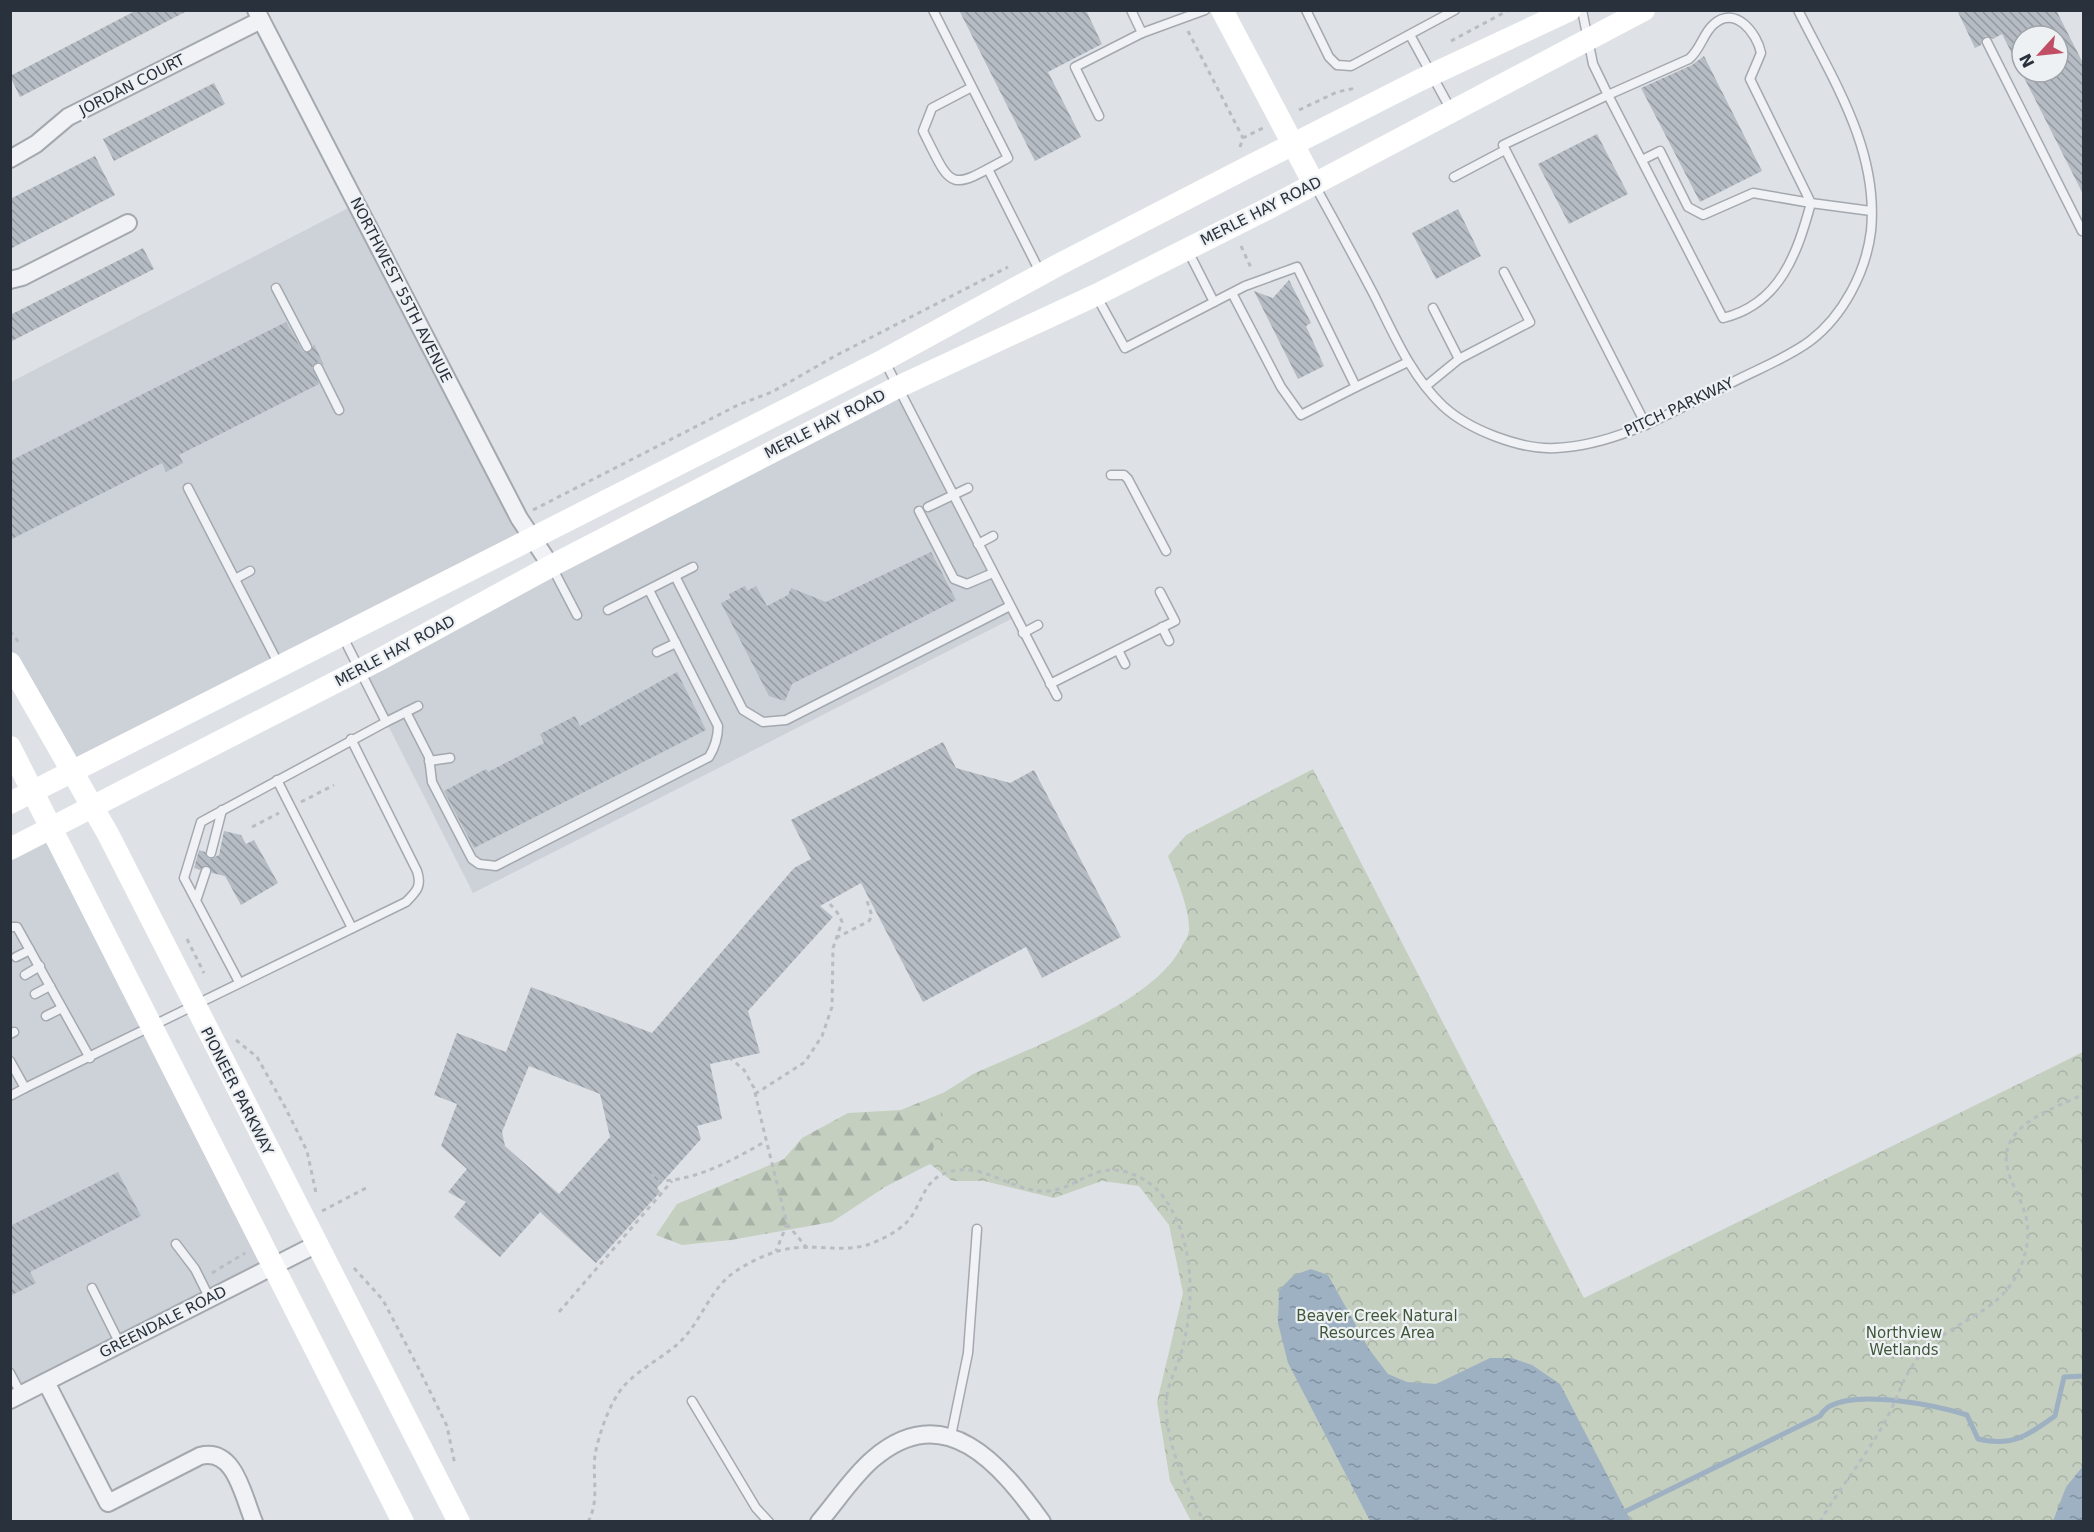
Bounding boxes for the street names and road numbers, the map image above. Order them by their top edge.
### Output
street label: JORDAN COURT [75,50,188,120]
street label: MERLE HAY ROAD [1197,173,1325,249]
street label: NORTHWEST 55TH AVENUE [346,194,456,386]
street label: PITCH PARKWAY [1621,373,1737,440]
street label: MERLE HAY ROAD [761,386,889,462]
street label: MERLE HAY ROAD [332,612,458,690]
street label: PIONEER PARKWAY [197,1024,277,1159]
street label: GREENDALE ROAD [96,1282,230,1362]

